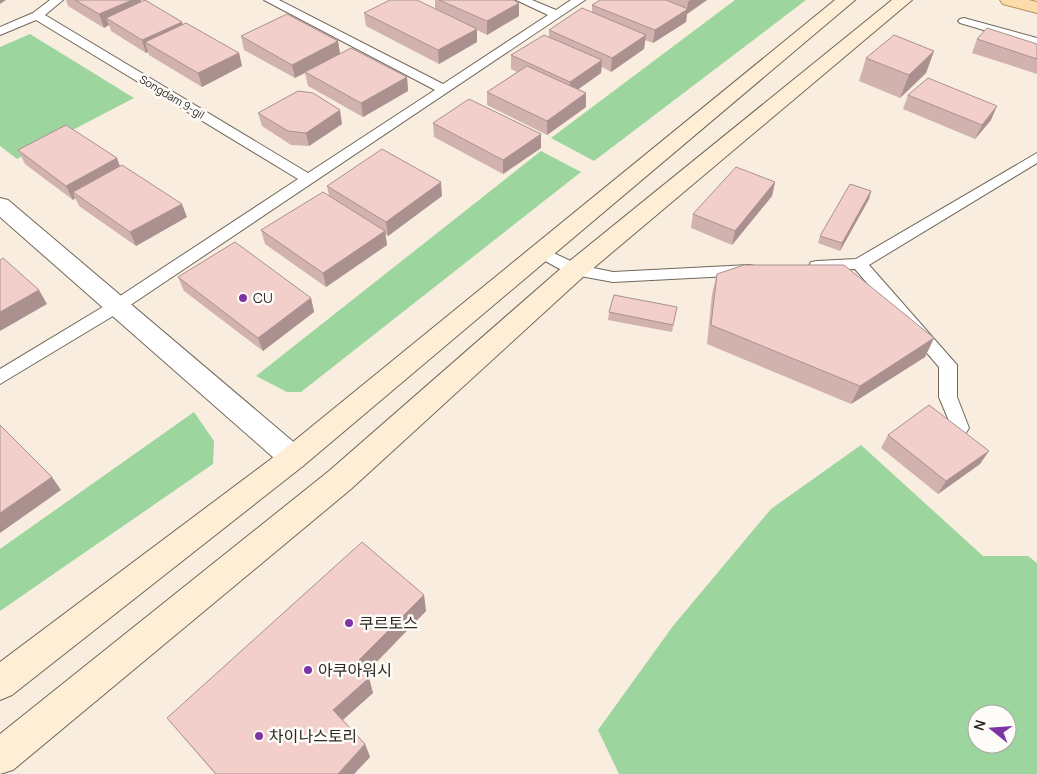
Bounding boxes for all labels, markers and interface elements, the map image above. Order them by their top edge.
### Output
street label: Songdam 9-gil [137,71,208,122]
place label: CU [253,288,273,307]
marker: CU [237,292,249,304]
place label: 쿠르토스 [359,612,418,634]
marker: 쿠르토스 [343,617,355,629]
place label: 아쿠아워시 [318,659,392,681]
marker: 아쿠아워시 [302,664,314,676]
north arrow [967,704,1017,754]
text: N [969,717,990,733]
place label: 차이나스토리 [269,725,357,747]
marker: 차이나스토리 [253,730,265,742]

